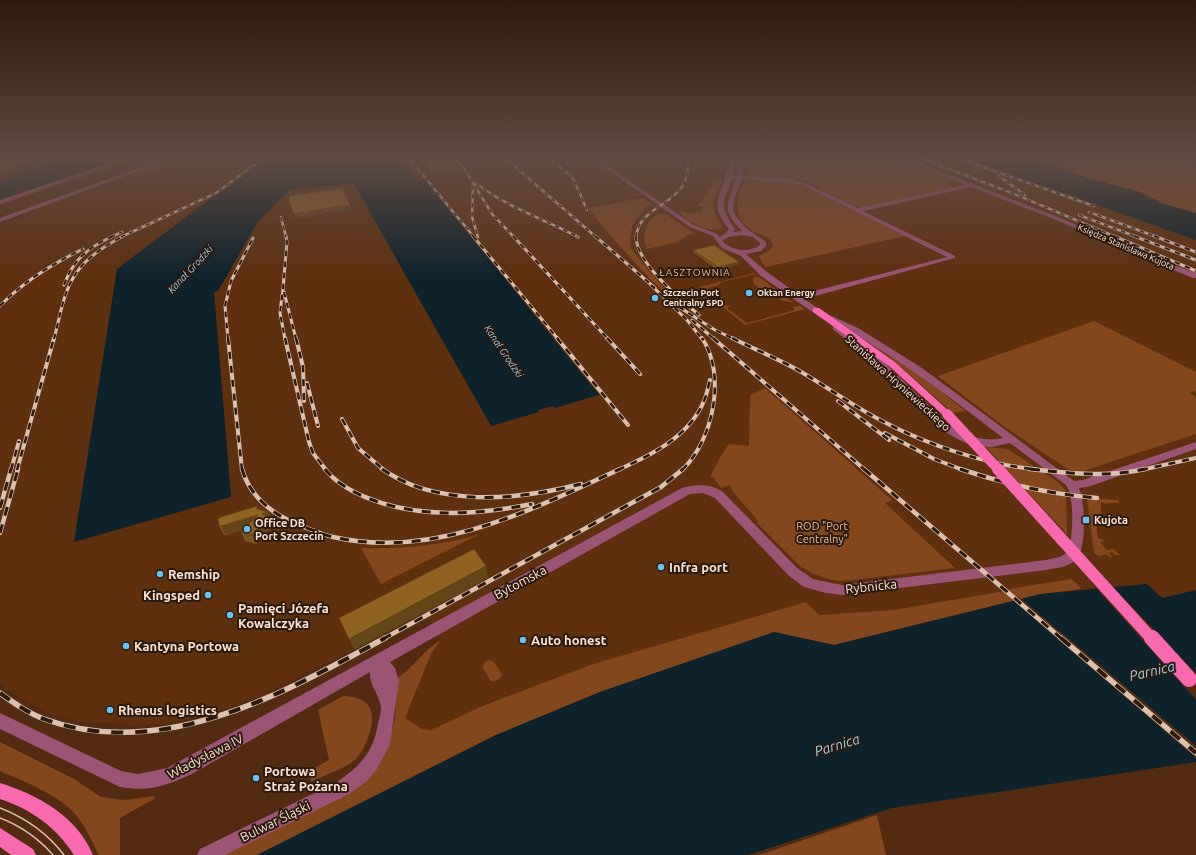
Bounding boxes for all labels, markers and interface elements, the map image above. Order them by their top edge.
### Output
street label: Księdza Stanisława Kujota [1076,222,1176,272]
water label: Kanał Grodzki [166,243,216,295]
district label: ŁASZTOWNIA [659,267,731,278]
place label: Szczecin Port Centralny SPD [663,288,724,308]
marker: Oktan Energy [744,288,754,298]
place label: Oktan Energy [757,288,815,298]
marker: Szczecin Port Centralny SPD [650,293,660,303]
water label: Kanał Grodzki [482,323,525,380]
street label: Stanisława Hryniewieckiego [843,333,953,433]
place label: Kujota [1094,514,1128,526]
marker: Kujota [1081,515,1091,525]
place label: Office DB Port Szczecin [255,517,324,542]
park label: ROD "Port Centralny" [796,520,848,545]
marker: Office DB Port Szczecin [242,524,252,534]
place label: Infra port [669,560,728,574]
street label: Bytomska [491,562,549,602]
marker: Infra port [656,562,666,572]
place label: Remship [168,567,220,581]
marker: Remship [155,569,165,579]
street label: Rybnicka [844,576,898,596]
place label: Kingsped [143,588,200,602]
marker: Kingsped [203,590,213,600]
place label: Pamięci Józefa Kowalczyka [238,601,329,630]
marker: Pamięci Józefa Kowalczyka [225,610,235,620]
place label: Auto honest [531,633,607,647]
marker: Auto honest [518,635,528,645]
place label: Kantyna Portowa [134,639,239,653]
marker: Kantyna Portowa [121,641,131,651]
water label: Parnica [1128,658,1177,684]
place label: Rhenus logistics [118,703,217,717]
marker: Rhenus logistics [105,705,115,715]
water label: Parnica [812,730,862,759]
street label: Władysława IV [165,731,246,781]
place label: Portowa Straż Pożarna [264,764,348,793]
marker: Portowa Straż Pożarna [251,773,261,783]
street label: Bulwar Śląski [238,798,312,844]

